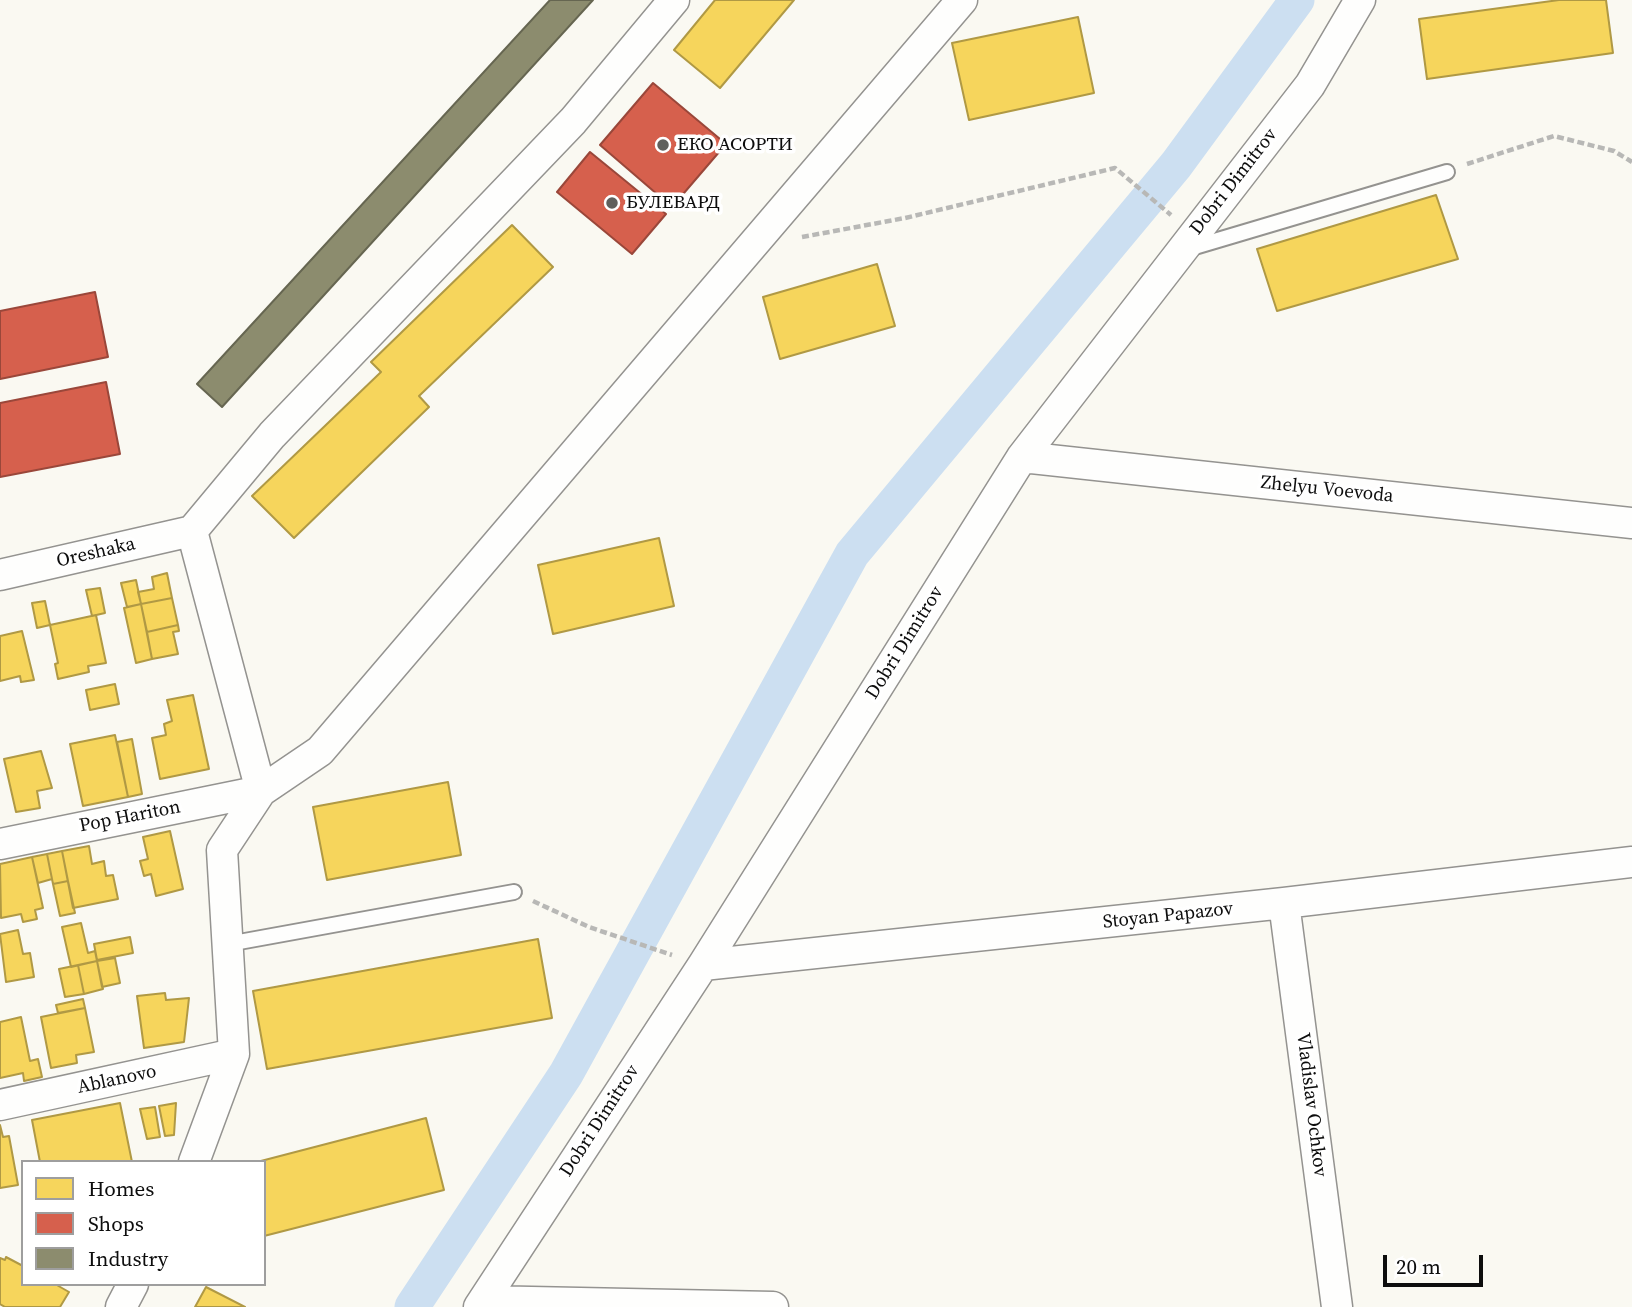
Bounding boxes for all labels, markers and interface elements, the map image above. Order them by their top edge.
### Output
street label: Dobri Dimitrov [1185,124,1283,240]
place label: ЕКО АСОРТИ [677,134,793,156]
marker: ЕКО АСОРТИ [655,137,671,153]
place label: БУЛЕВАРД [626,192,720,214]
marker: БУЛЕВАРД [604,195,620,211]
street label: Zhelyu Voevoda [1259,472,1395,508]
street label: Oreshaka [54,533,138,573]
street label: Dobri Dimitrov [861,582,949,704]
street label: Pop Hariton [77,796,183,838]
street label: Stoyan Papazov [1102,898,1234,934]
street label: Vladislav Ochkov [1291,1032,1331,1178]
street label: Ablanovo [75,1061,159,1099]
street label: Dobri Dimitrov [555,1061,645,1181]
legend [21,1160,266,1286]
text: Homes [88,1174,154,1203]
text: Shops [88,1209,144,1238]
scale bar [1387,1240,1487,1284]
text: Industry [88,1244,168,1273]
text: 20 m [1396,1252,1441,1281]

